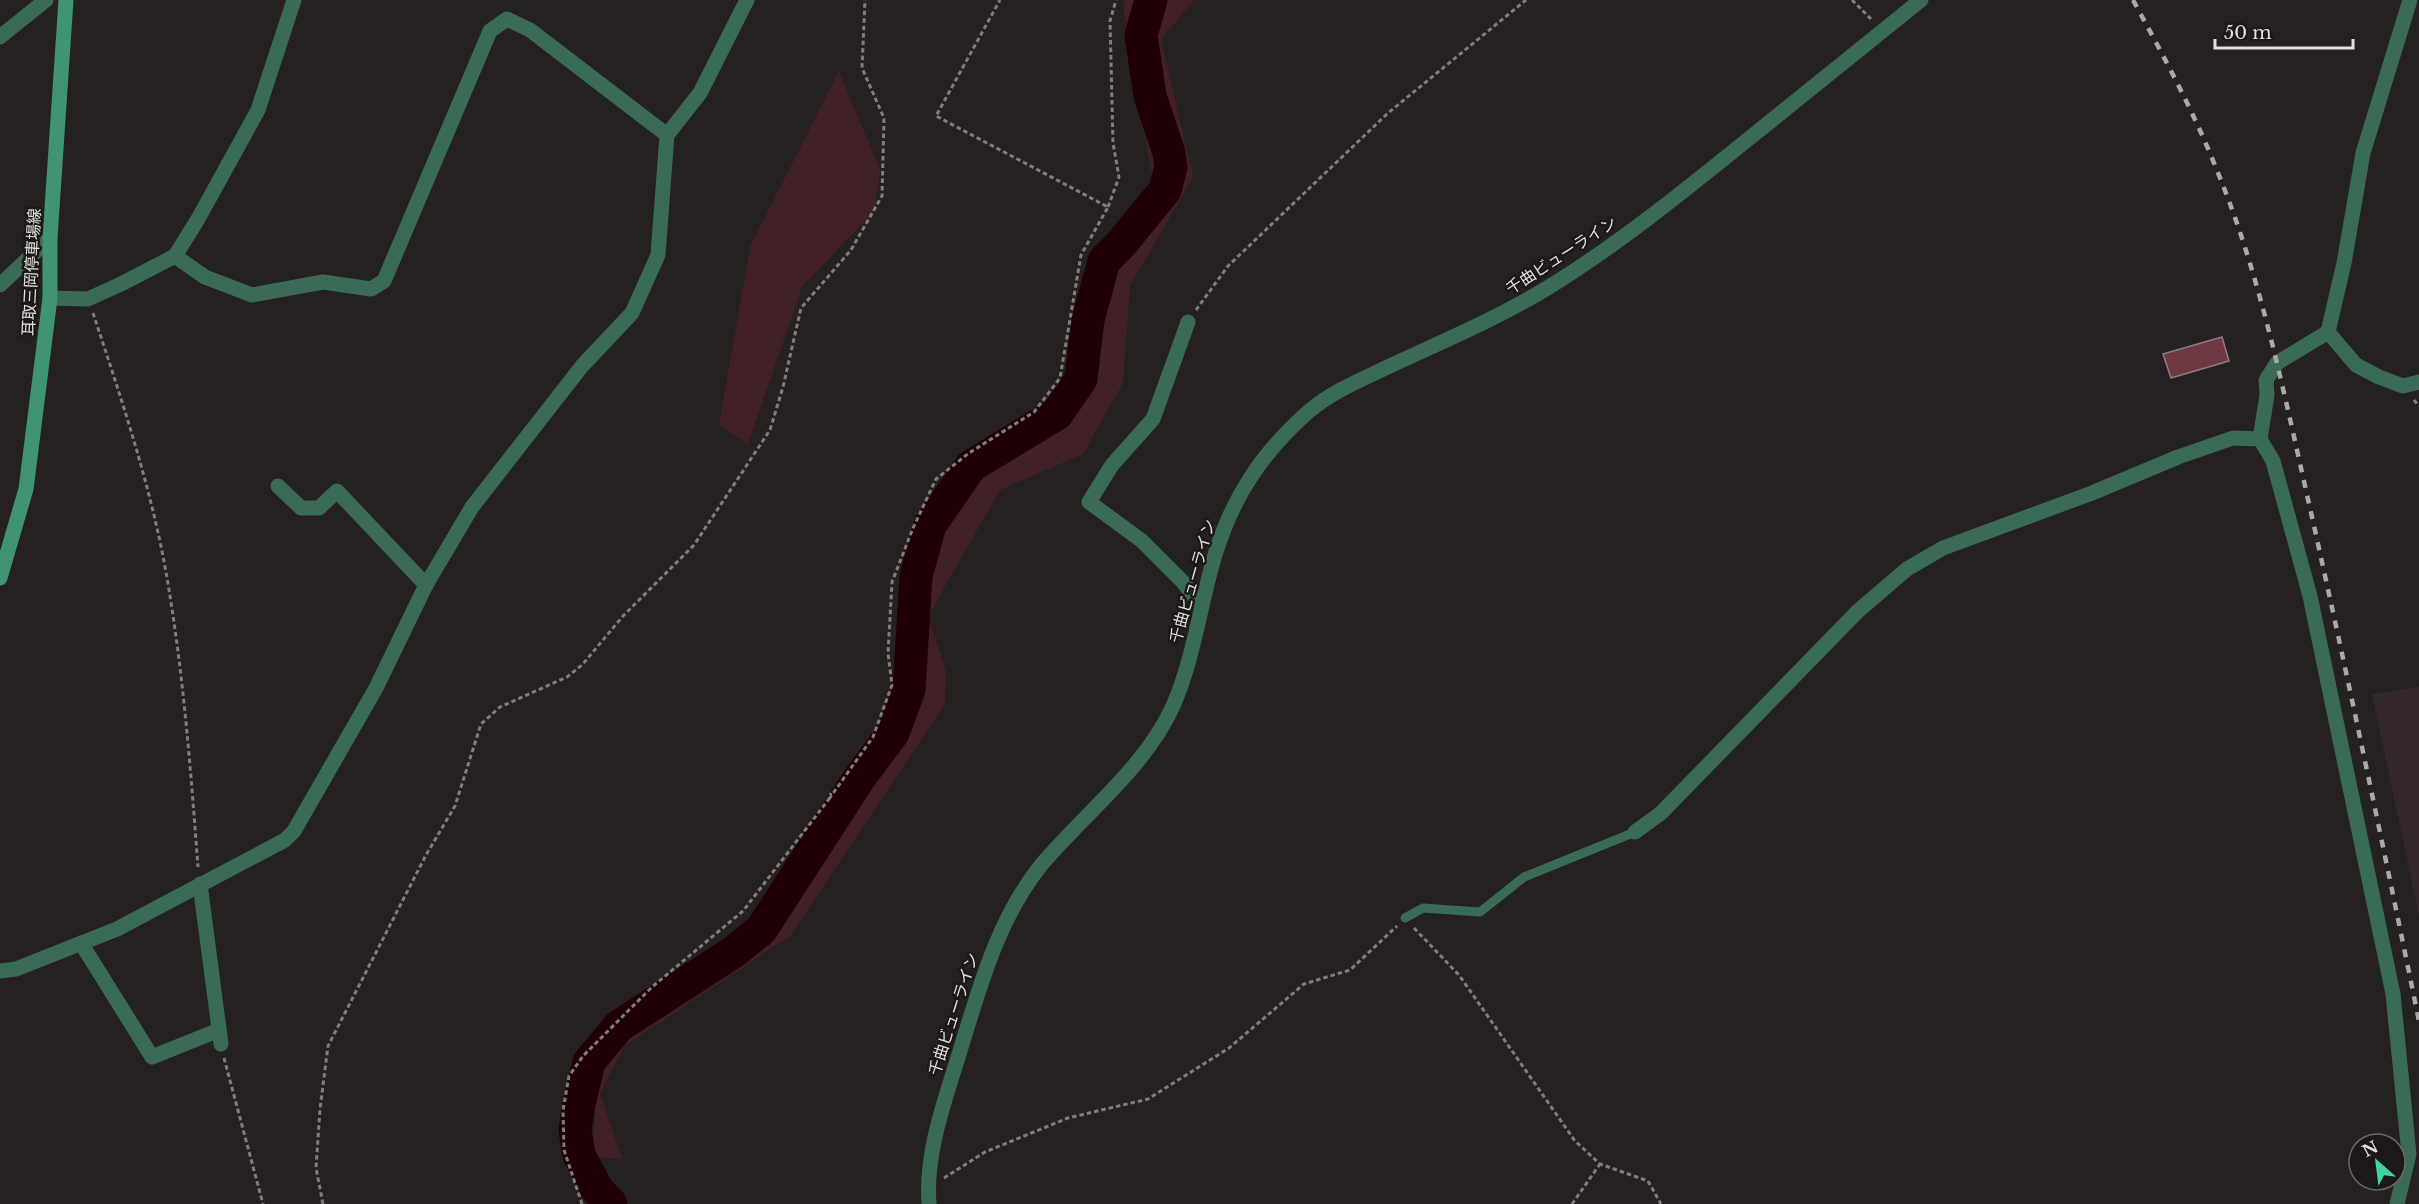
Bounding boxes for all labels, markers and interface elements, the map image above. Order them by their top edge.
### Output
scale bar [2215,12,2353,50]
text: 50 m [2224,22,2272,44]
street label: 耳取三岡停車場線 [18,208,44,336]
street label: 千曲ビューライン [1502,212,1620,298]
street label: 千曲ビューライン [1165,517,1219,645]
street label: 千曲ビューライン [924,950,982,1078]
north arrow [2347,1132,2407,1192]
text: N [2359,1136,2381,1161]

